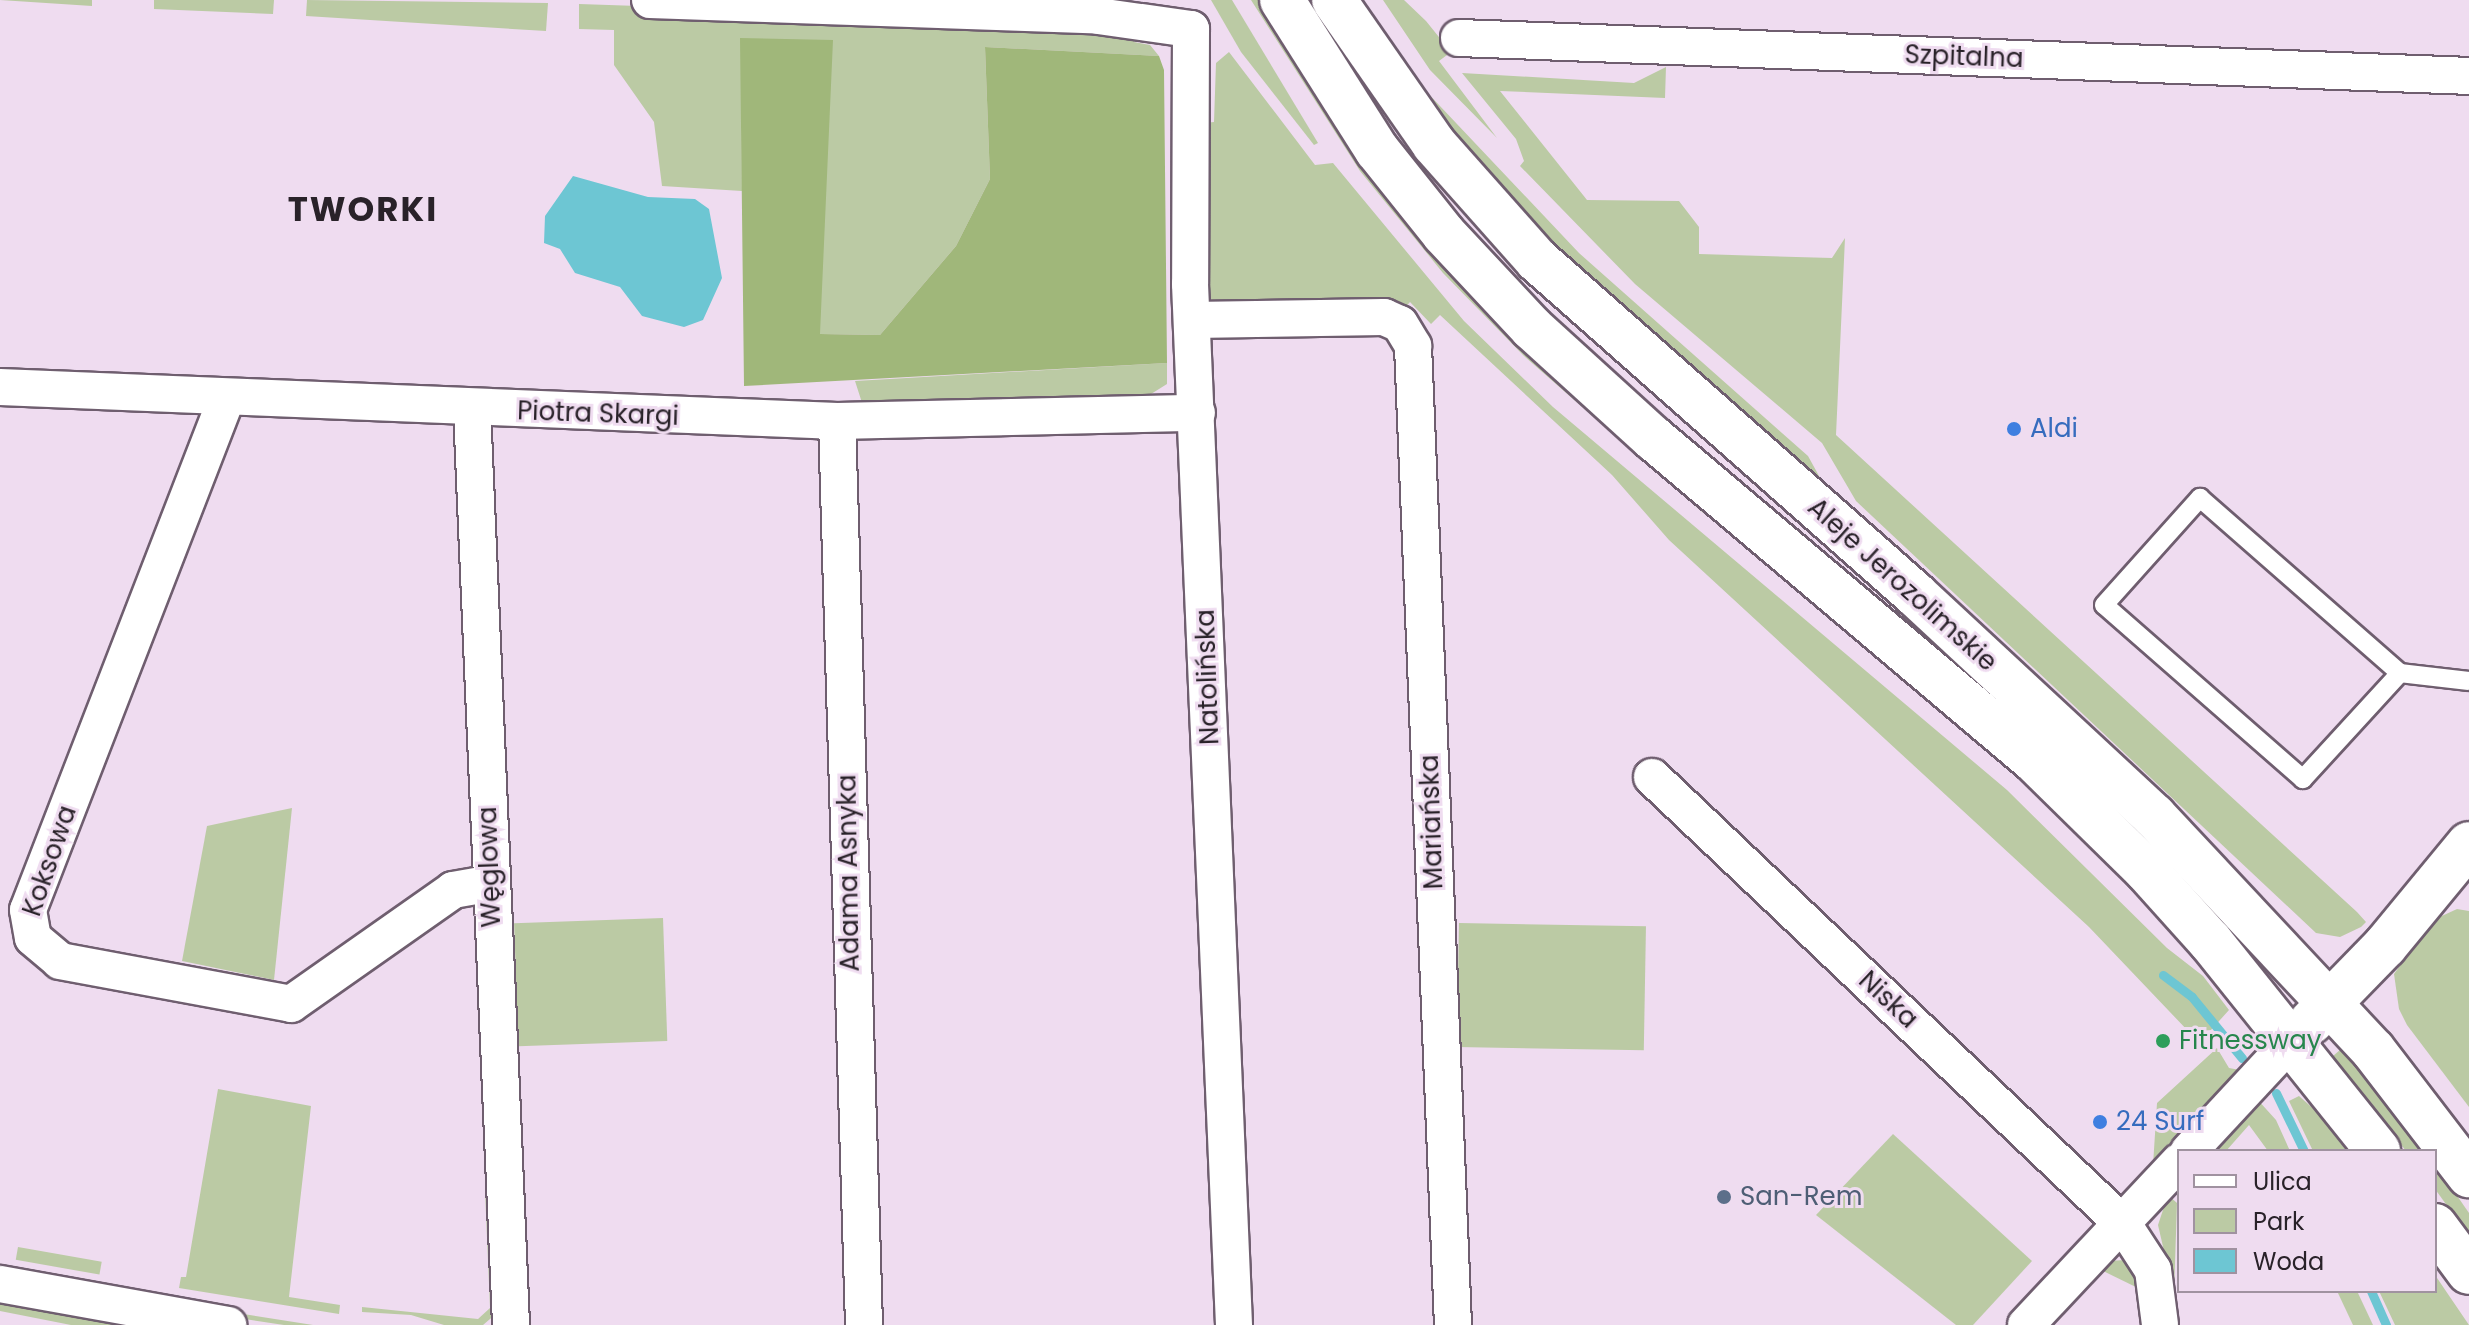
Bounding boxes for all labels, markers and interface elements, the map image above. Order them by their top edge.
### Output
street label: Szpitalna [1904,39,2024,75]
district label: TWORKI [288,190,438,230]
street label: Piotra Skargi [517,396,679,432]
place label: Aldi [2030,413,2078,445]
marker: Aldi [2005,420,2023,438]
street label: Aleje Jerozolimskie [1801,492,2003,678]
street label: Natolińska [1190,609,1226,745]
street label: Mariańska [1414,754,1450,890]
street label: Adama Asnyka [832,774,866,972]
street label: Koksowa [17,802,83,920]
street label: Węglowa [472,806,508,928]
street label: Niska [1852,965,1924,1035]
place label: Fitnessway [2179,1025,2321,1057]
marker: Fitnessway [2154,1032,2172,1050]
place label: 24 Surf [2116,1106,2204,1138]
marker: 24 Surf [2091,1113,2109,1131]
legend [2177,1149,2437,1293]
text: Ulica [2253,1165,2312,1198]
place label: San-Rem [1740,1181,1863,1213]
marker: San-Rem [1715,1188,1733,1206]
text: Park [2253,1205,2304,1238]
text: Woda [2253,1245,2324,1278]

